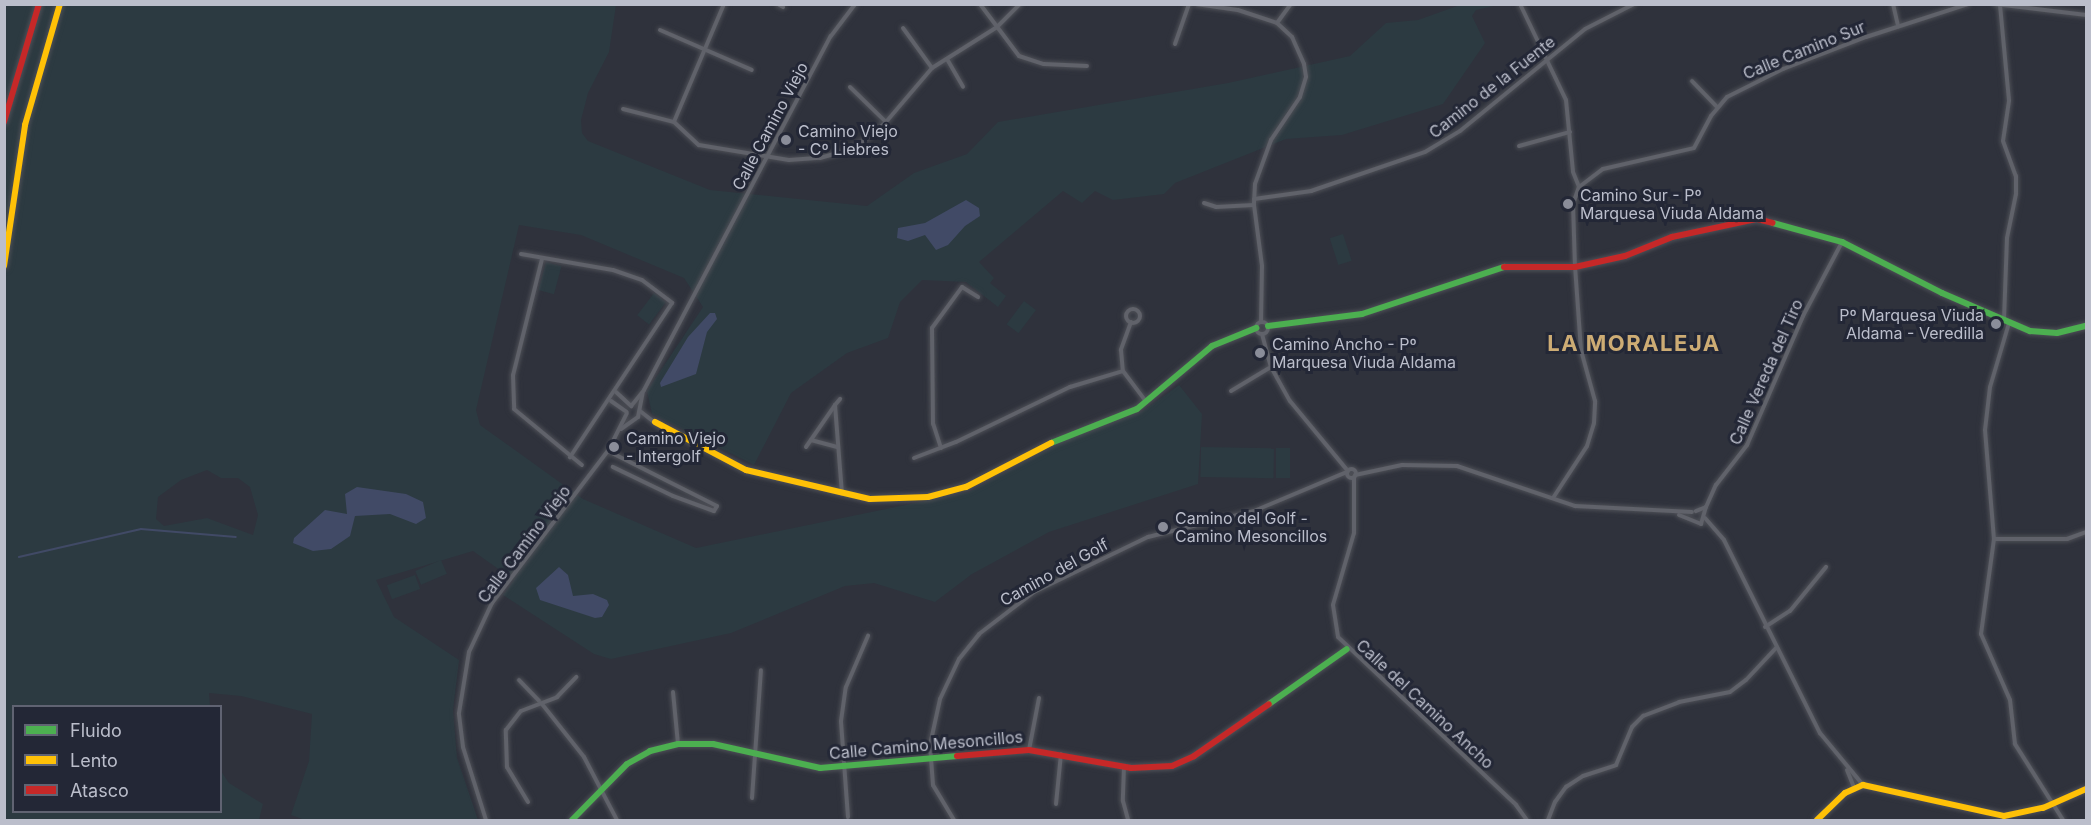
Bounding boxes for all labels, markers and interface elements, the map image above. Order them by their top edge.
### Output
street label: Calle Camino Sur [1740,17,1868,83]
street label: Camino de la Fuente [1425,32,1559,142]
street label: Calle Camino Viejo [728,59,812,193]
place label: Camino Viejo - Cº Liebres [798,121,898,159]
marker: Camino Viejo - Cº Liebres [779,133,793,147]
place label: Camino Sur - Pº Marquesa Viuda Aldama [1580,185,1764,223]
marker: Camino Sur - Pº Marquesa Viuda Aldama [1561,197,1575,211]
street label: Calle Vereda del Tiro [1725,296,1807,448]
place label: Pº Marquesa Viuda Aldama - Veredilla [1839,305,1984,343]
marker: Pº Marquesa Viuda Aldama - Veredilla [1989,317,2003,331]
district label: LA MORALEJA [1547,331,1721,357]
place label: Camino Ancho - Pº Marquesa Viuda Aldama [1272,334,1456,372]
marker: Camino Ancho - Pº Marquesa Viuda Aldama [1253,346,1267,360]
place label: Camino Viejo - Intergolf [626,428,726,466]
marker: Camino Viejo - Intergolf [607,440,621,454]
street label: Calle Camino Viejo [474,481,574,607]
place label: Camino del Golf - Camino Mesoncillos [1175,508,1327,546]
marker: Camino del Golf - Camino Mesoncillos [1156,520,1170,534]
street label: Camino del Golf [996,534,1112,610]
street label: Calle del Camino Ancho [1352,635,1498,773]
legend [12,705,222,813]
text: Fluido [70,720,122,741]
street label: Calle Camino Mesoncillos [828,727,1024,763]
text: Lento [70,750,118,771]
text: Atasco [70,780,129,801]

